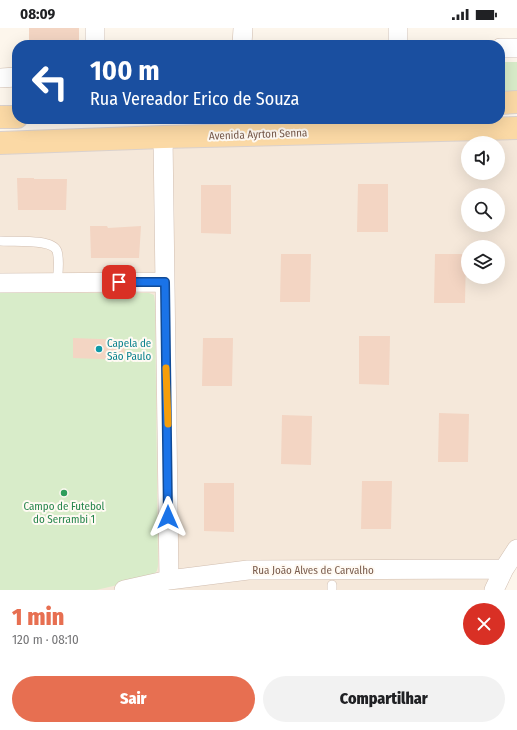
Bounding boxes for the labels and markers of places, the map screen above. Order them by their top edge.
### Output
pin [102,265,136,299]
place label: Capela de São Paulo [107,337,151,363]
marker: Capela de São Paulo [94,344,104,354]
marker: Campo de Futebol do Serrambi 1 [59,488,69,498]
place label: Campo de Futebol do Serrambi 1 [23,500,105,526]

